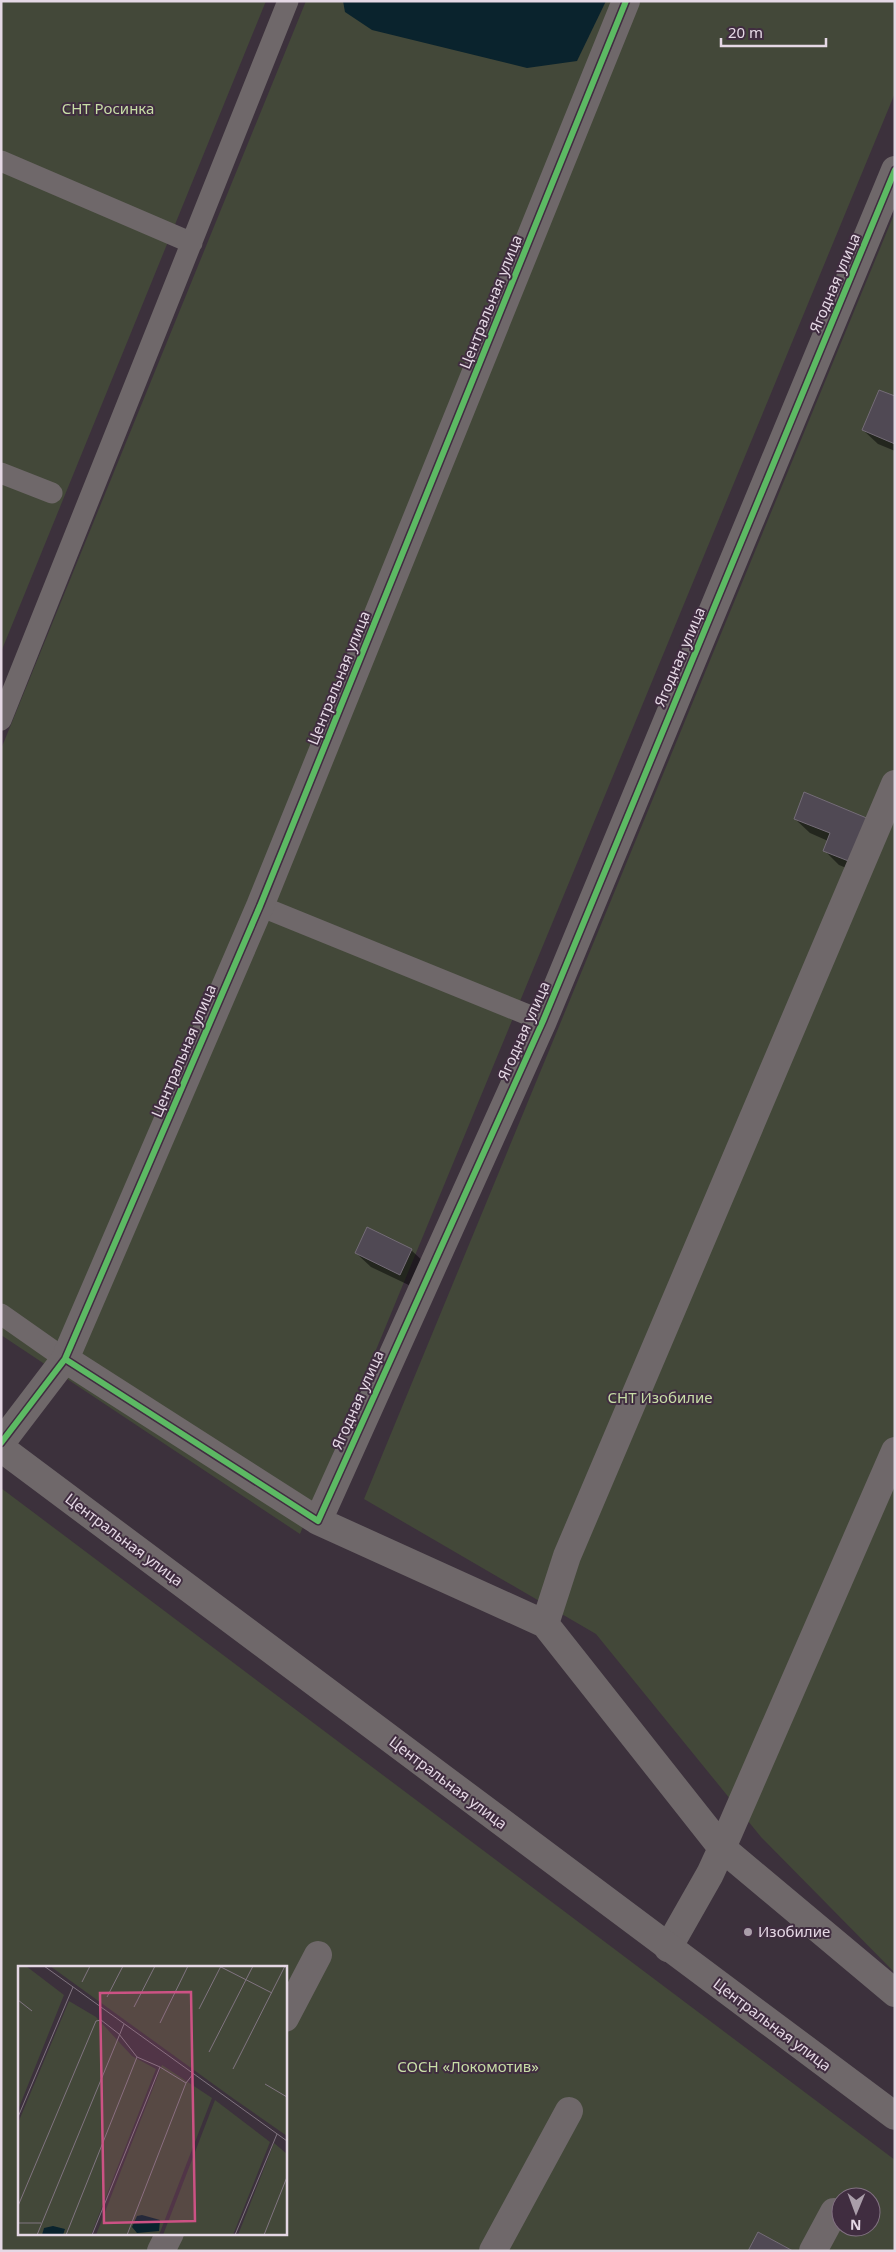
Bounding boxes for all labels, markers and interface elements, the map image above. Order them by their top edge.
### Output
scale bar [721,15,826,47]
text: 20 m [728,22,763,42]
park label: СНТ Росинка [62,98,154,118]
street label: Ягодная улица [804,230,864,336]
street label: Центральная улица [454,232,526,371]
street label: Ягодная улица [649,604,709,710]
street label: Центральная улица [302,608,374,747]
street label: Ягодная улица [492,978,554,1083]
street label: Центральная улица [146,981,220,1120]
street label: Ягодная улица [326,1347,388,1452]
park label: СНТ Изобилие [607,1387,713,1407]
street label: Центральная улица [62,1488,188,1590]
street label: Центральная улица [386,1731,512,1833]
place label: Изобилие [758,1921,830,1941]
marker: Изобилие [742,1926,754,1938]
inset map [18,1966,286,2234]
street label: Центральная улица [710,1973,836,2075]
park label: СОСН «Локомотив» [397,2056,539,2076]
north arrow [831,2187,881,2237]
text: N [850,2216,862,2235]

